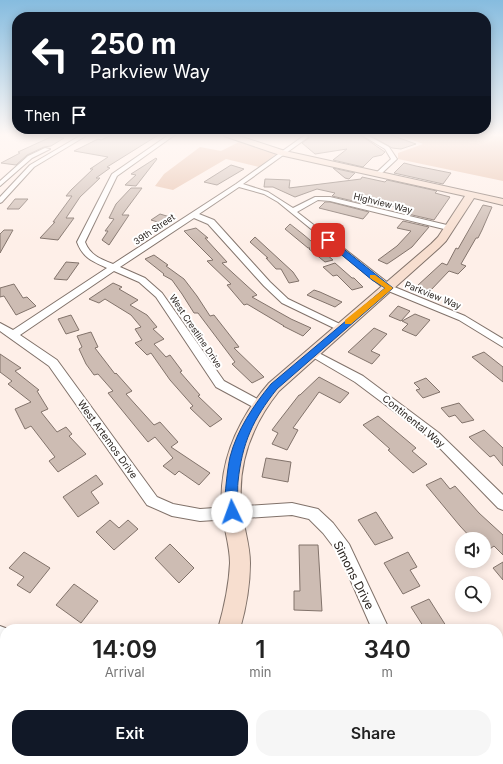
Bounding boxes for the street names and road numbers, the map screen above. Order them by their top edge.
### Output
street label: Highview Way [352,190,414,216]
street label: 39th Street [131,211,177,247]
street label: Parkview Way [403,279,463,311]
street label: West Crestline Drive [167,292,225,370]
street label: Continental Way [380,392,448,450]
street label: West Artemos Drive [76,397,141,481]
street label: Simons Drive [330,538,378,612]

